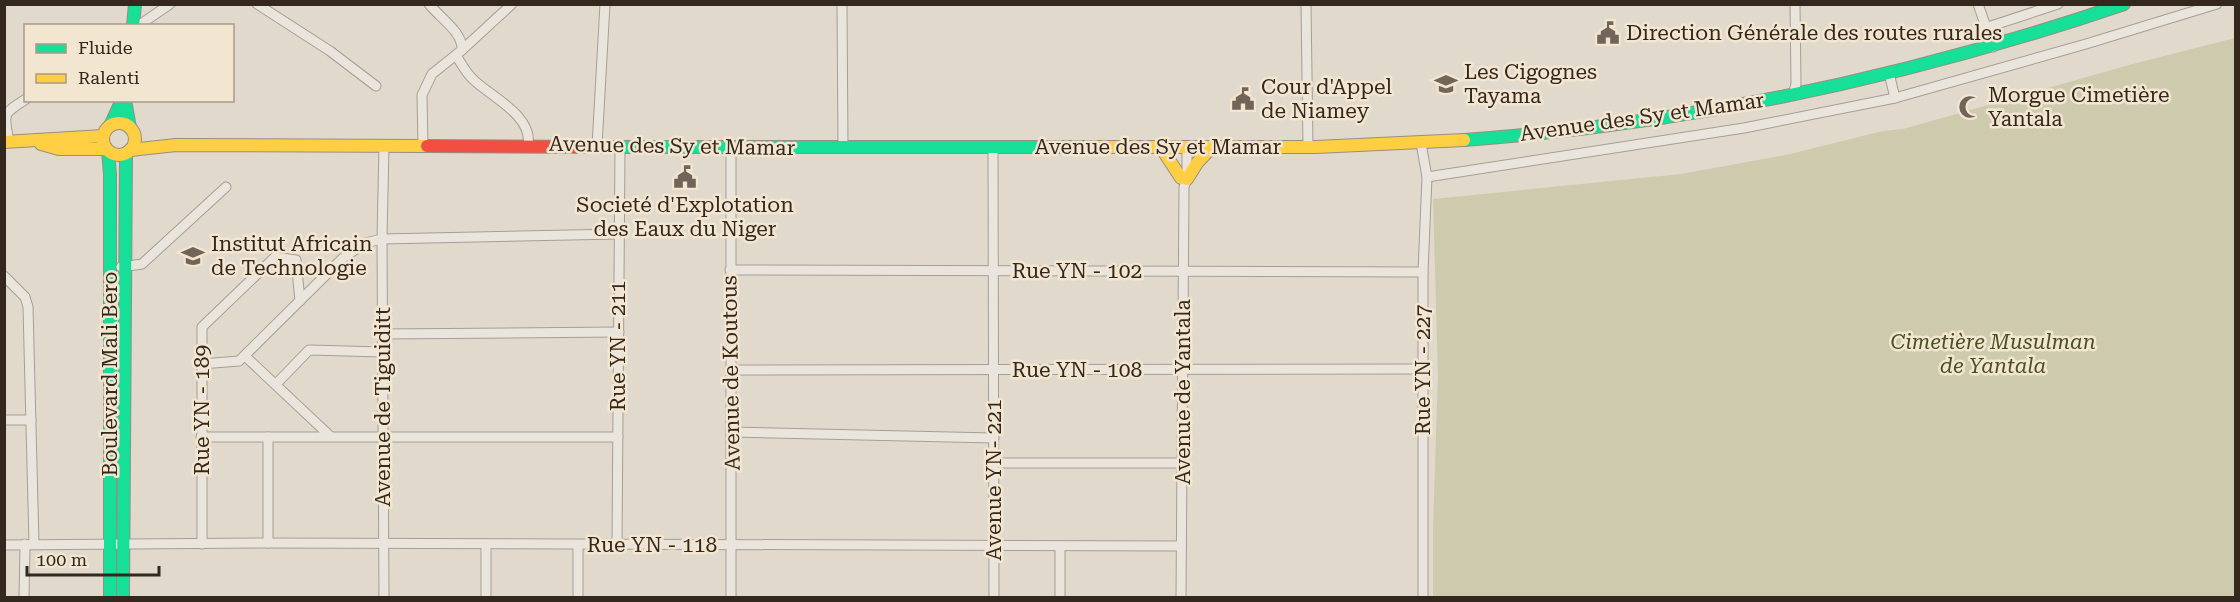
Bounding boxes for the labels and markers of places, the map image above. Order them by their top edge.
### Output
public building icon: Direction Générale des routes rurales [1595,20,1621,46]
place label: Direction Générale des routes rurales [1626,21,2002,45]
place label: Les Cigognes Tayama [1464,60,1597,108]
school or university icon: Les Cigognes Tayama [1433,71,1459,97]
place label: Cour d'Appel de Niamey [1261,75,1392,123]
place label: Morgue Cimetière Yantala [1988,83,2170,131]
public building icon: Cour d'Appel de Niamey [1230,86,1256,112]
mosque icon: Morgue Cimetière Yantala [1957,94,1983,120]
public building icon: Societé d'Explotation des Eaux du Niger [672,164,698,190]
place label: Societé d'Explotation des Eaux du Niger [576,193,794,241]
place label: Institut Africain de Technologie [211,232,373,280]
school or university icon: Institut Africain de Technologie [180,243,206,269]

